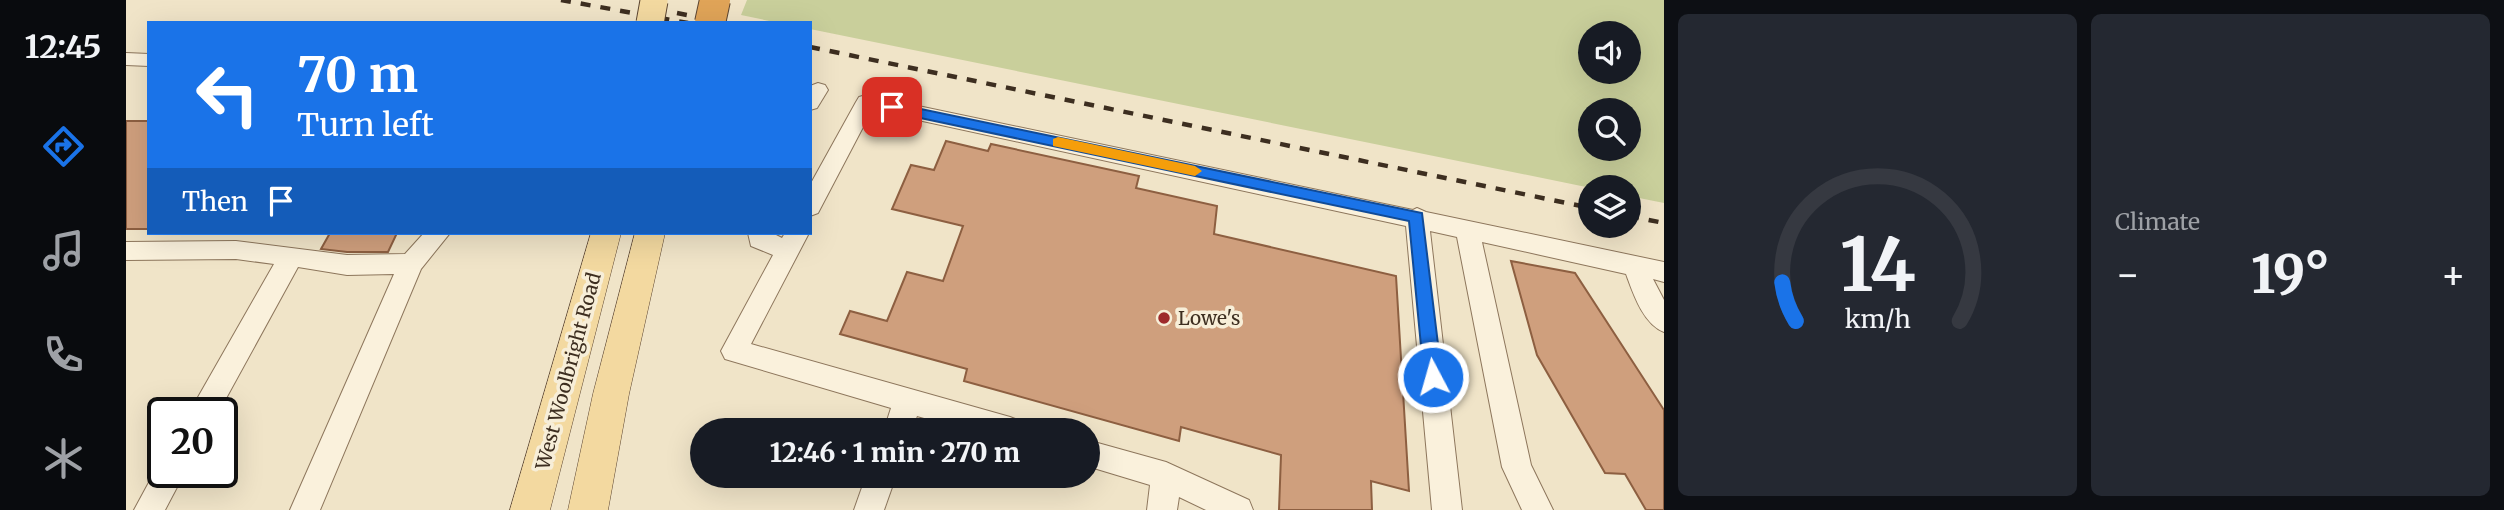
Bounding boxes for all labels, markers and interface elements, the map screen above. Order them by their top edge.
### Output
map controls [1578,21,1641,238]
button: sound [1578,21,1641,84]
text: 12:45 [25,27,101,67]
text: 70 m [297,44,418,105]
icon: left [182,49,273,140]
pin [862,77,922,137]
icon: arrive [873,88,911,126]
button: search [1578,98,1641,161]
text: Turn left [297,105,434,145]
icon: directions [39,122,88,171]
button: layers [1578,175,1641,238]
icon: arrive [262,182,300,220]
text: Then [182,185,248,218]
text: Climate [2115,207,2200,236]
text: 14 [1839,219,1916,311]
icon: music [39,226,88,275]
text: 19° [2251,242,2330,307]
text: − [2115,251,2140,298]
text: + [2441,251,2466,298]
street label: West Woolbright Road [530,270,606,473]
text: km/h [1844,303,1911,335]
place label: Lowe's [1178,306,1240,330]
marker: Lowe's [1156,310,1172,326]
icon: phone [39,330,88,379]
position arrow [1396,340,1470,414]
speed limit sign: 20 [147,397,238,488]
icon: climate [39,434,88,483]
text: 12:46 · 1 min · 270 m [770,436,1020,469]

